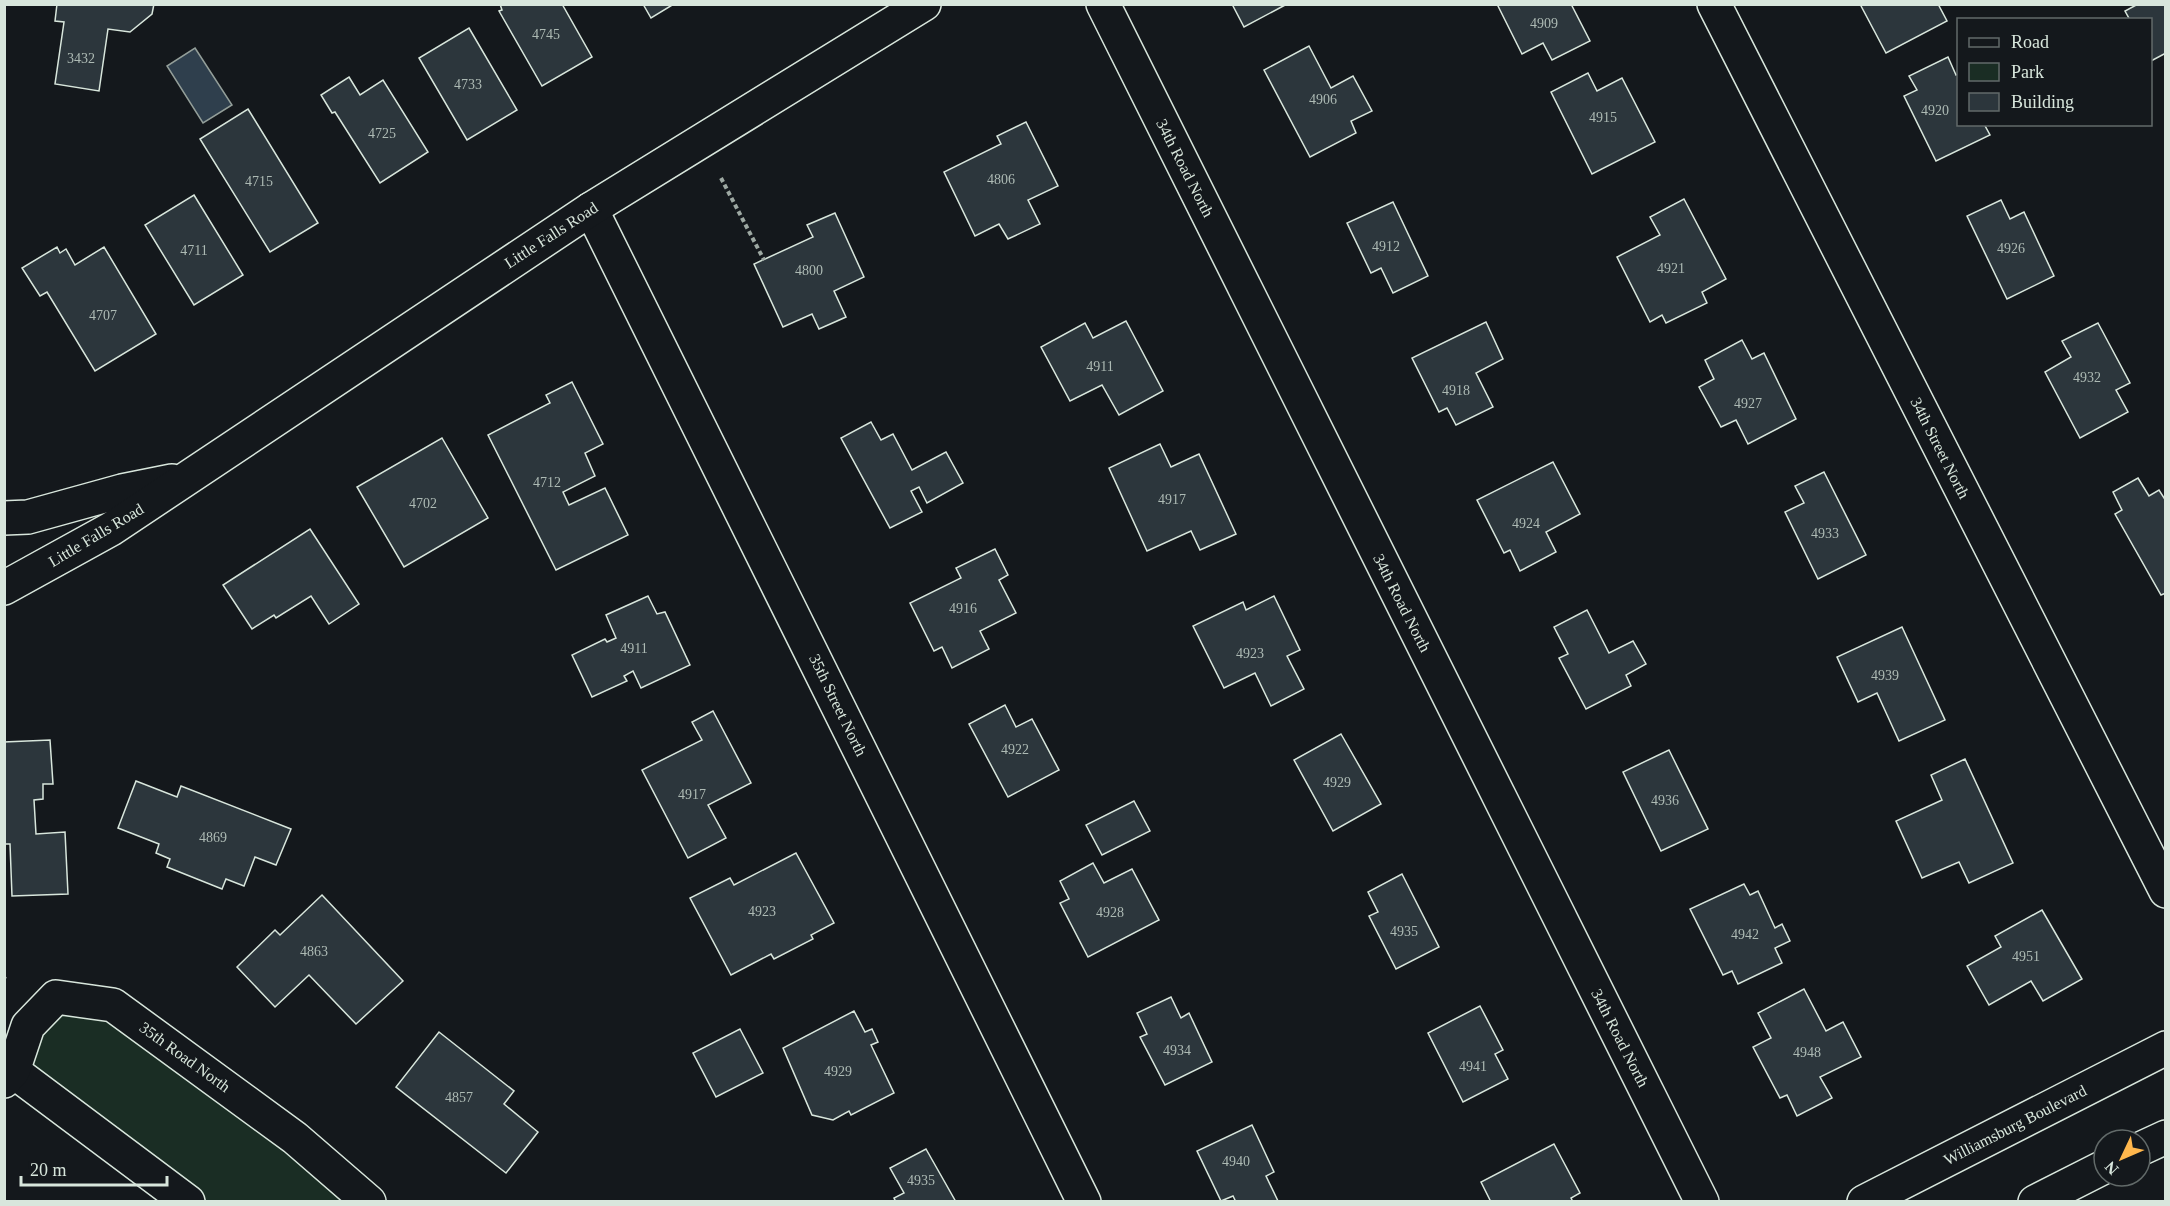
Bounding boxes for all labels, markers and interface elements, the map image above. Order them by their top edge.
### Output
house number: 4909 [1530,16,1558,31]
legend [1957,18,2152,126]
house number: 4745 [532,27,560,42]
text: Road [2011,32,2049,52]
house number: 3432 [67,51,95,66]
text: Park [2011,62,2044,82]
house number: 4733 [454,77,482,92]
house number: 4906 [1309,92,1337,107]
text: Building [2011,92,2074,112]
house number: 4920 [1921,103,1949,118]
house number: 4915 [1589,110,1617,125]
street label: 34th Road North [1153,116,1217,220]
house number: 4725 [368,126,396,141]
house number: 4806 [987,172,1015,187]
house number: 4715 [245,174,273,189]
street label: Little Falls Road [501,199,601,271]
house number: 4912 [1372,239,1400,254]
house number: 4926 [1997,241,2025,256]
house number: 4711 [180,243,208,258]
house number: 4921 [1657,261,1685,276]
house number: 4800 [795,263,823,278]
house number: 4707 [89,308,117,323]
house number: 4911 [1086,359,1114,374]
house number: 4932 [2073,370,2101,385]
house number: 4918 [1442,383,1470,398]
street label: 34th Street North [1907,395,1973,501]
house number: 4927 [1734,396,1762,411]
house number: 4712 [533,475,561,490]
house number: 4917 [1158,492,1186,507]
house number: 4702 [409,496,437,511]
street label: Little Falls Road [46,500,146,570]
house number: 4924 [1512,516,1540,531]
house number: 4933 [1811,526,1839,541]
street label: 34th Road North [1370,551,1434,655]
house number: 4916 [949,601,977,616]
house number: 4911 [620,641,648,656]
house number: 4923 [1236,646,1264,661]
street label: 35th Street North [806,651,870,759]
house number: 4939 [1871,668,1899,683]
house number: 4922 [1001,742,1029,757]
house number: 4929 [1323,775,1351,790]
house number: 4917 [678,787,706,802]
house number: 4936 [1651,793,1679,808]
house number: 4869 [199,830,227,845]
house number: 4923 [748,904,776,919]
house number: 4928 [1096,905,1124,920]
house number: 4935 [1390,924,1418,939]
house number: 4942 [1731,927,1759,942]
house number: 4863 [300,944,328,959]
house number: 4951 [2012,949,2040,964]
street label: 34th Road North [1588,986,1652,1090]
street label: 35th Road North [137,1019,233,1095]
house number: 4934 [1163,1043,1191,1058]
house number: 4948 [1793,1045,1821,1060]
house number: 4941 [1459,1059,1487,1074]
house number: 4929 [824,1064,852,1079]
street label: Williamsburg Boulevard [1941,1082,2090,1169]
house number: 4857 [445,1090,473,1105]
north arrow [2092,1128,2152,1188]
scale bar [21,1149,166,1187]
house number: 4940 [1222,1154,1250,1169]
text: N [2101,1158,2122,1178]
text: 20 m [30,1160,67,1180]
house number: 4935 [907,1173,935,1188]

